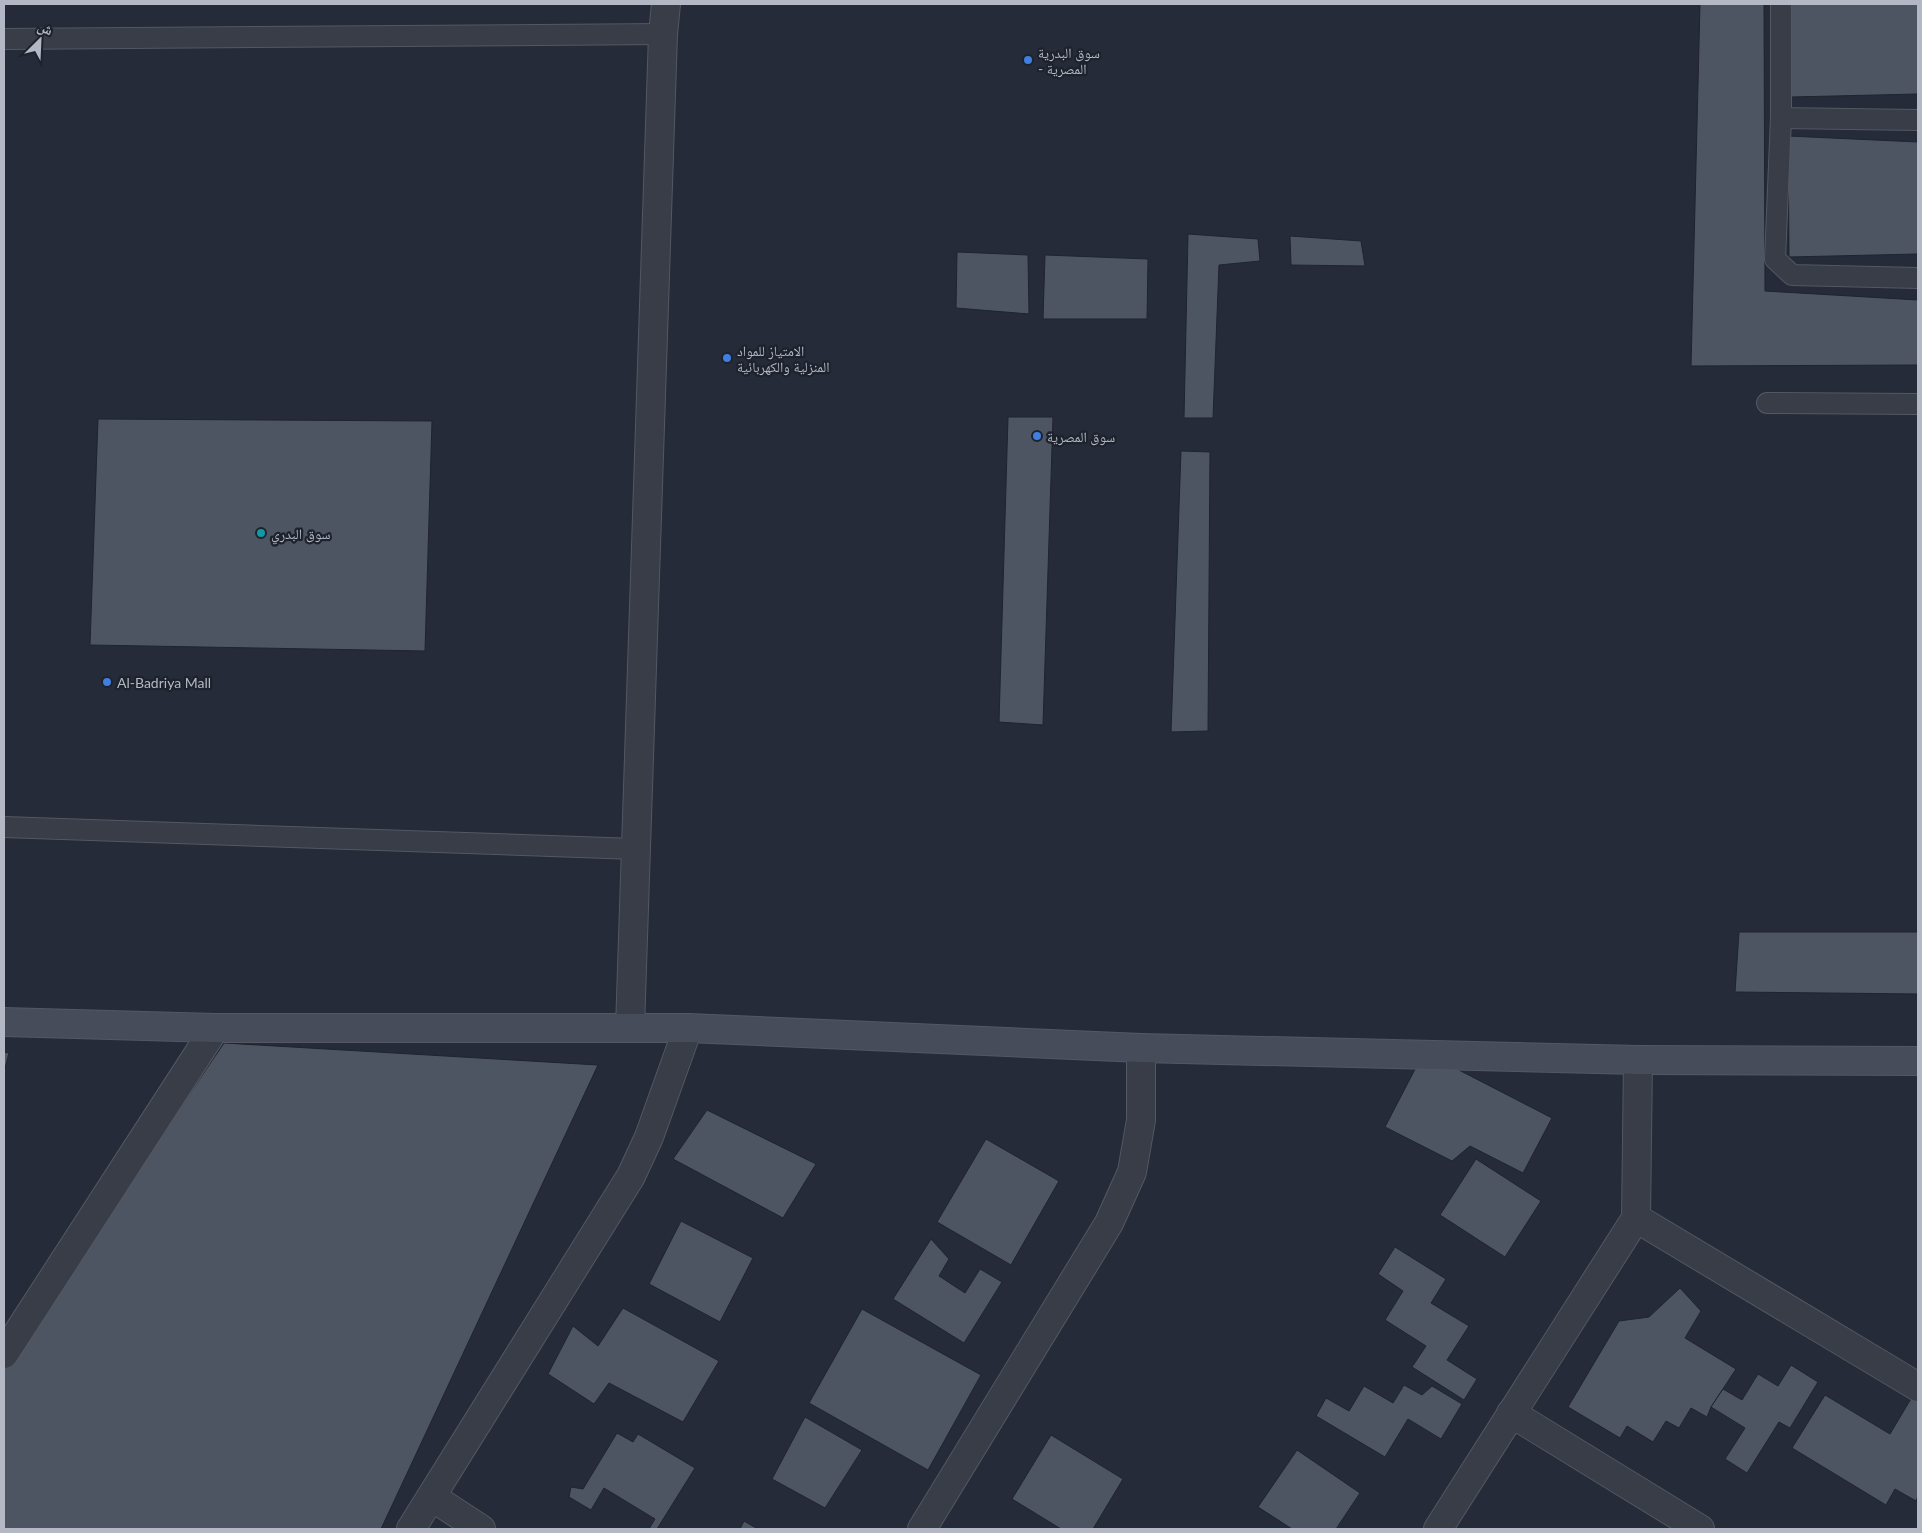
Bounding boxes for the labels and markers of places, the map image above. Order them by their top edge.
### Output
place label: سوق البدرية - المصرية [1038,44,1100,78]
marker: سوق البدرية - المصرية [1022,54,1034,66]
place label: الامتياز للمواد المنزلية والكهربائية [737,342,830,376]
marker: الامتياز للمواد المنزلية والكهربائية [721,352,733,364]
place label: سوق المصرية [1047,428,1115,446]
marker: سوق المصرية [1031,430,1043,442]
place label: سوق البدري [271,525,331,545]
marker: سوق البدري [255,527,267,539]
place label: Al-Badriya Mall [117,674,211,691]
marker: Al-Badriya Mall [101,676,113,688]

